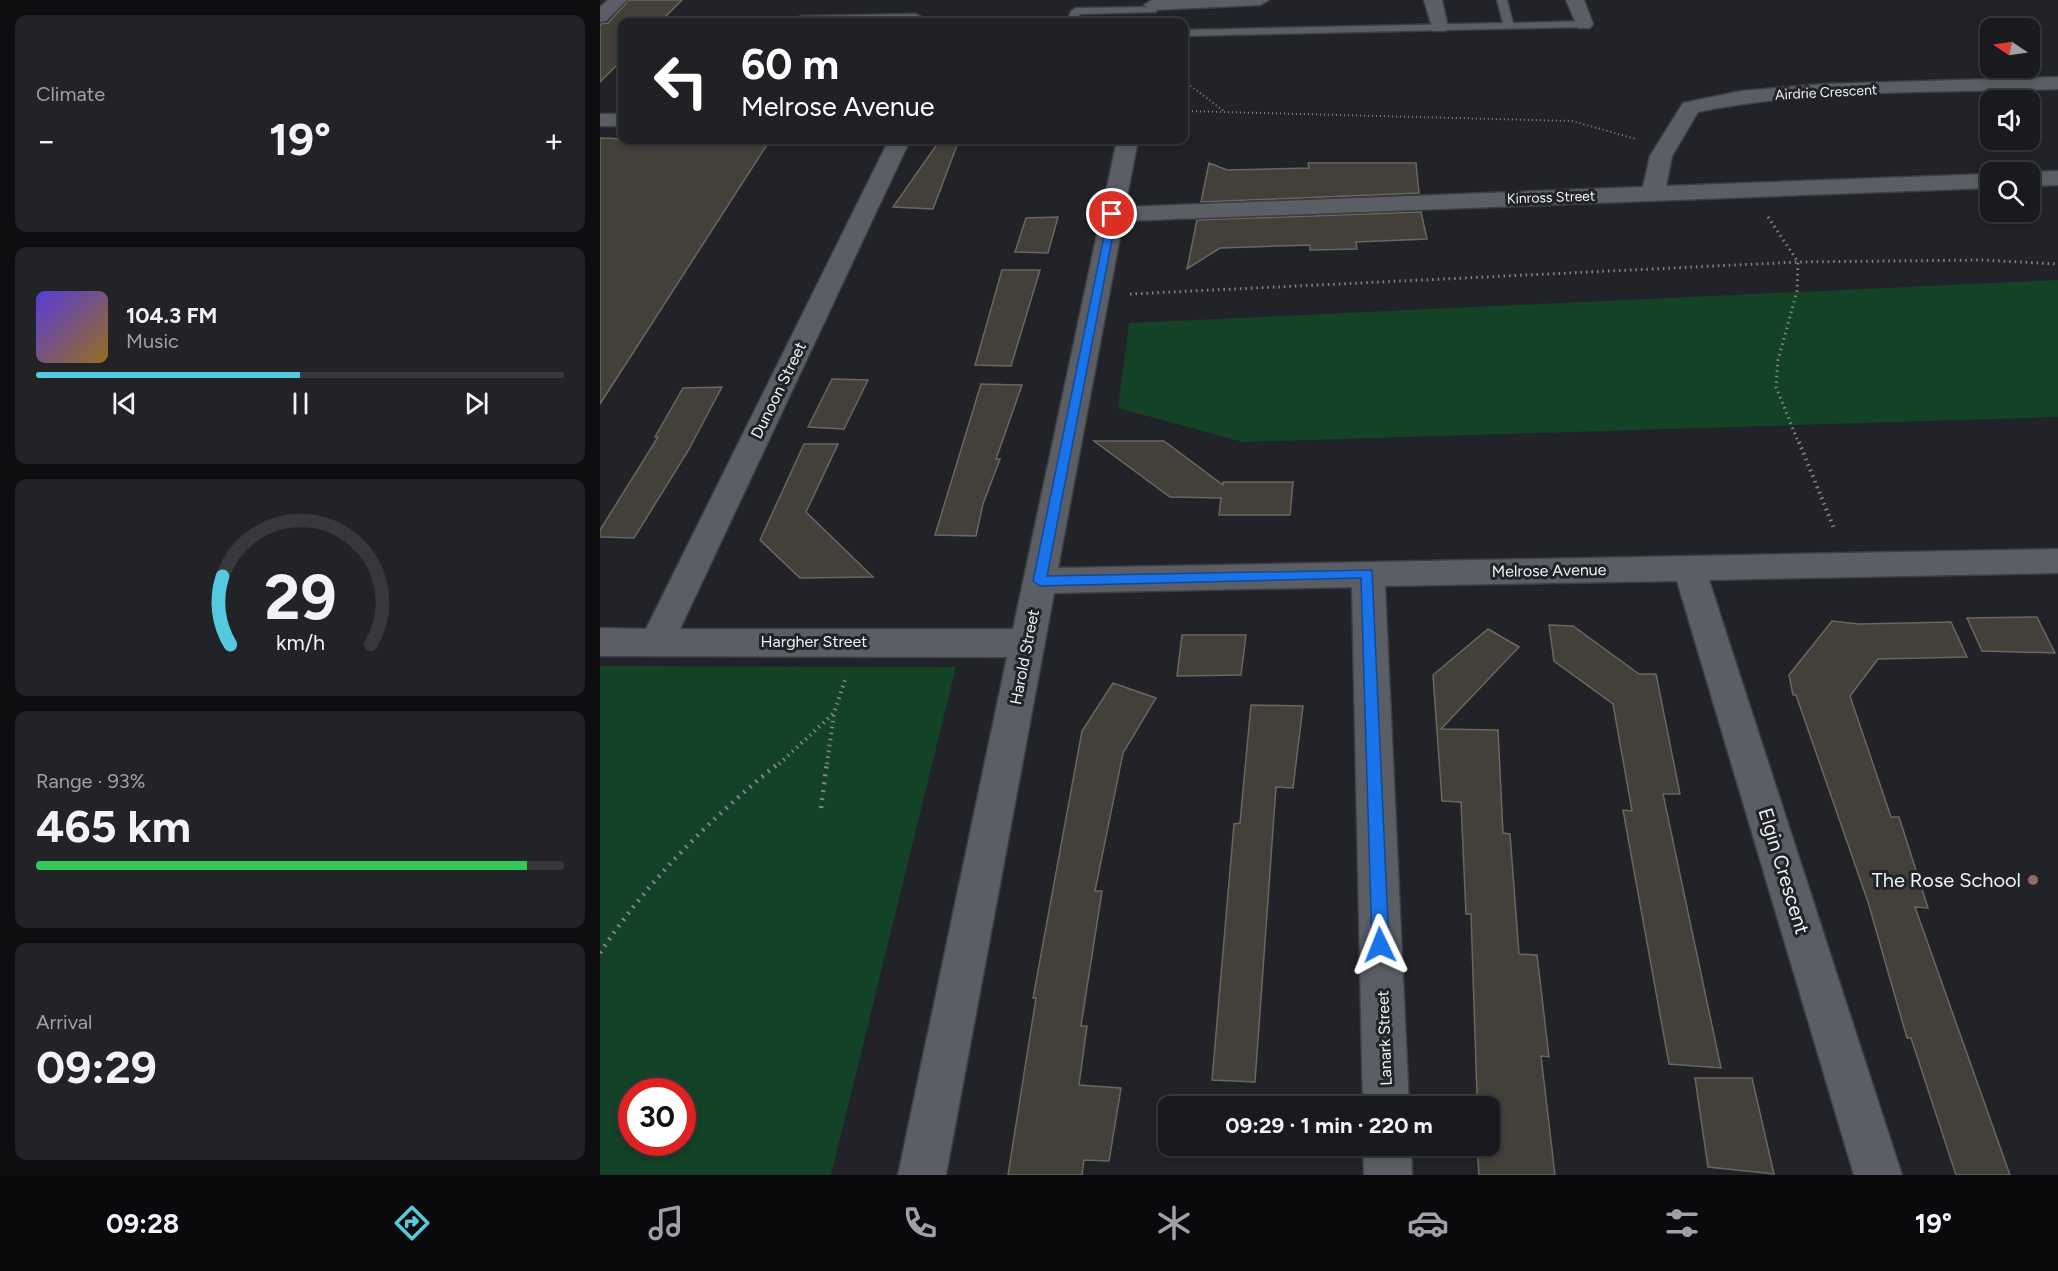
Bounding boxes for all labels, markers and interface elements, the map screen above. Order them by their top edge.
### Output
north arrow [1980,18,2040,78]
map controls [1980,18,2040,222]
text: 60 m [741,39,839,90]
icon: left [642,42,720,120]
street label: Airdrie Crescent [1775,81,1877,104]
text: Climate [36,82,105,106]
text: Melrose Avenue [741,90,935,123]
button: sound [1980,90,2040,150]
text: 19° [269,112,331,166]
text: − [36,121,57,160]
text: + [543,121,564,160]
button: search [1980,162,2040,222]
street label: Kinross Street [1507,187,1595,208]
pin [1086,188,1137,239]
icon: arrive [1095,197,1128,230]
text: 104.3 FM [126,302,217,329]
text: Music [126,329,179,353]
street label: Dunoon Street [747,339,810,442]
icon: previous [108,387,141,420]
icon: pause [284,387,317,420]
icon: next [460,387,493,420]
text: 29 [264,560,336,635]
street label: Melrose Avenue [1491,560,1607,581]
street label: Harold Street [1006,608,1043,706]
text: km/h [276,630,324,655]
street label: Hargher Street [761,632,867,651]
text: Range · 93% [36,769,145,793]
text: 465 km [36,799,191,853]
street label: Elgin Crescent [1753,805,1815,937]
place label: The Rose School [1872,868,2021,892]
marker: The Rose School [2026,873,2040,887]
position arrow [1348,913,1412,977]
street label: Lanark Street [1373,990,1396,1086]
text: Arrival [36,1010,92,1034]
text: 09:29 [36,1040,157,1094]
speed limit sign: 30 [618,1078,696,1156]
text: 09:29 · 1 min · 220 m [1225,1112,1433,1139]
icon: directions [391,1202,433,1244]
icon: music [645,1202,687,1244]
icon: phone [899,1202,941,1244]
icon: climate [1153,1202,1195,1244]
icon: car [1407,1202,1449,1244]
icon: filters [1661,1202,1703,1244]
text: 09:28 [106,1207,179,1240]
text: 19° [1915,1207,1952,1240]

